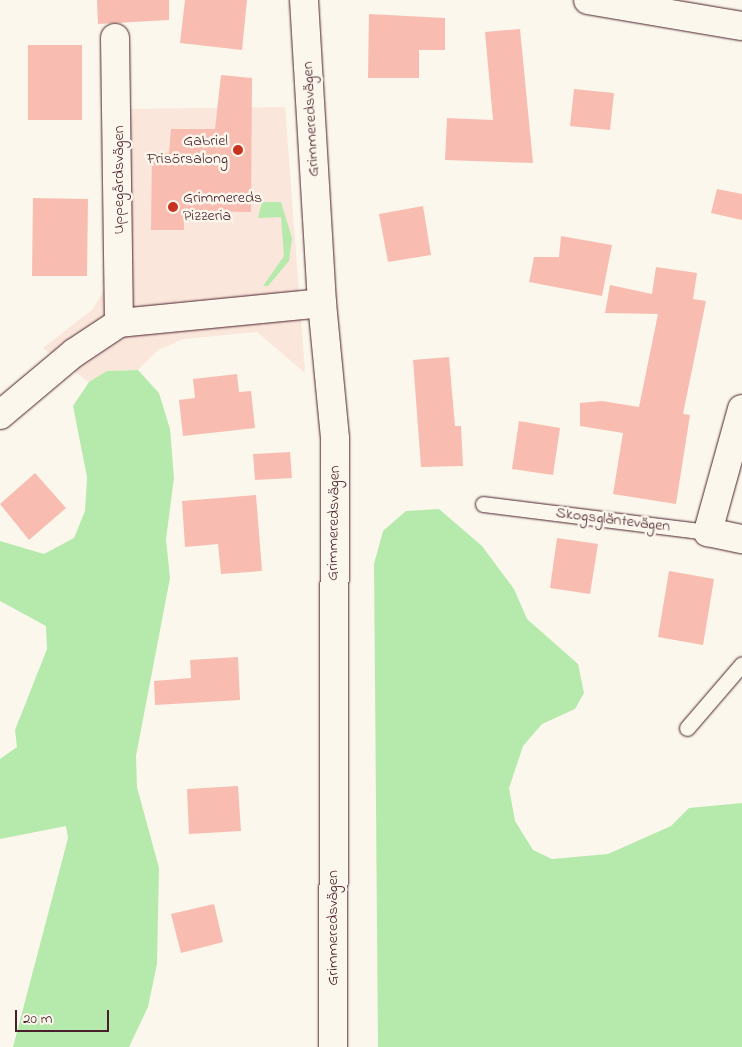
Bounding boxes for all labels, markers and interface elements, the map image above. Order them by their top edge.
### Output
street label: Grimmeredsvägen [298,61,324,177]
street label: Uppegårdsvägen [109,125,129,235]
place label: Gabriel Frisörsalong [147,131,228,169]
marker: Gabriel Frisörsalong [232,144,244,156]
place label: Grimmereds Pizzeria [183,188,262,226]
marker: Grimmereds Pizzeria [167,201,179,213]
street label: Grimmeredsvägen [323,465,345,581]
street label: Skogsgläntevägen [555,503,671,537]
street label: Grimmeredsvägen [323,870,343,986]
scale bar [18,1000,111,1032]
text: 20 m [23,1008,52,1030]

